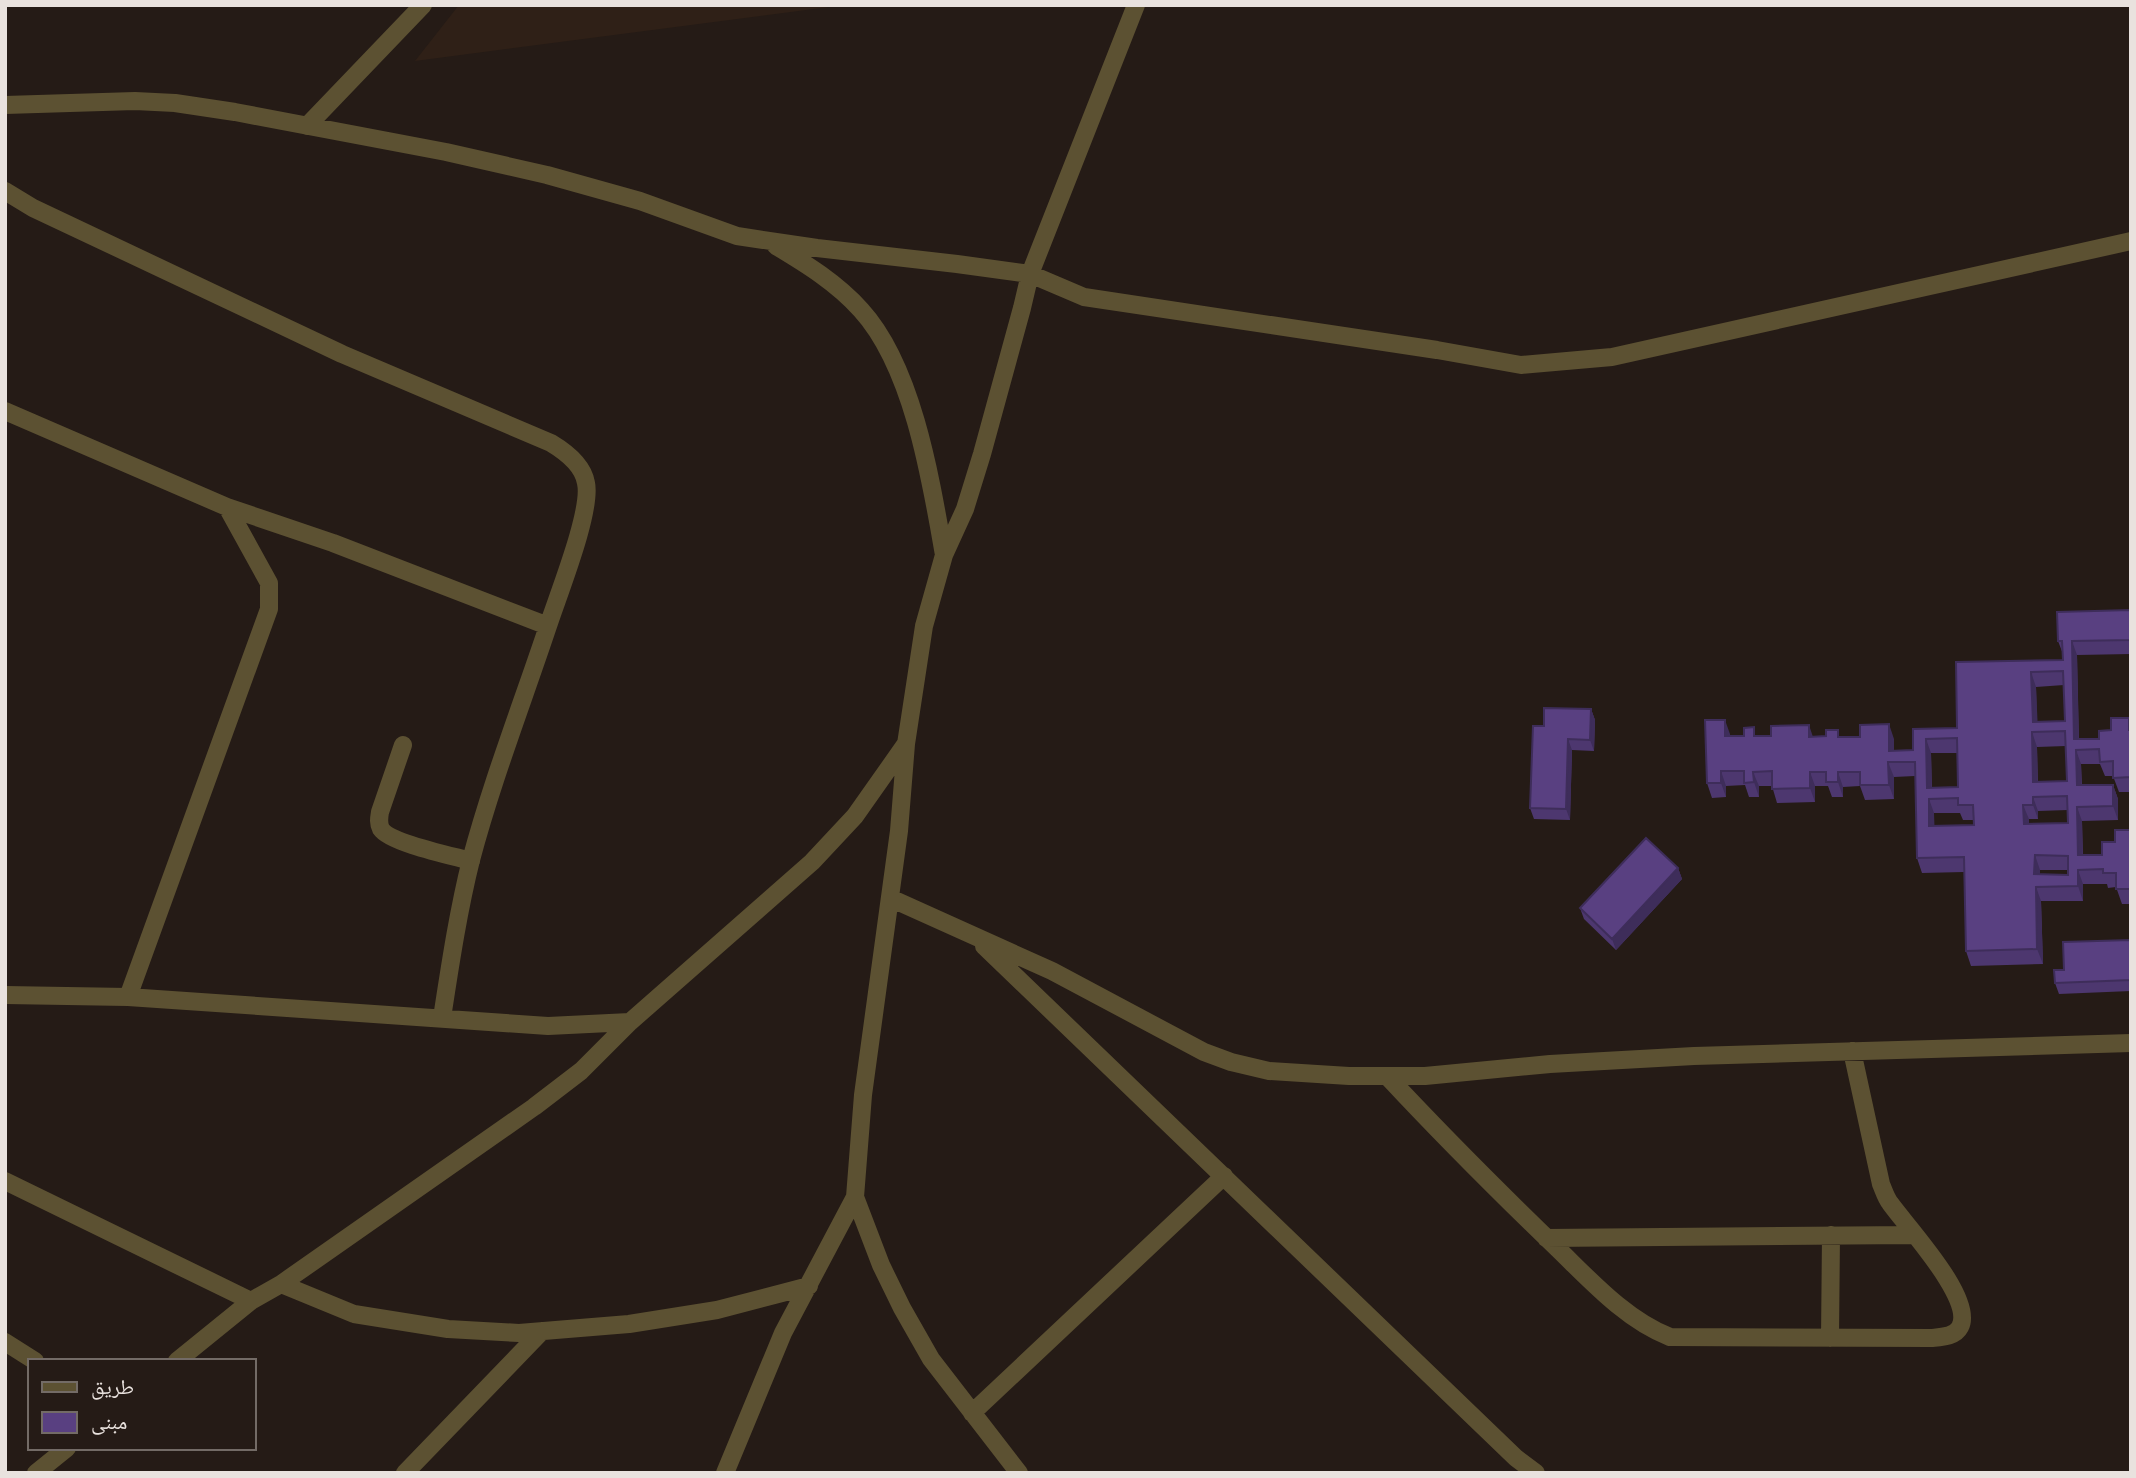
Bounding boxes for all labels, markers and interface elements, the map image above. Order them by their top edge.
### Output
legend [28,1359,256,1450]
text: طريق [91,1373,134,1400]
text: مبنى [91,1408,127,1435]

